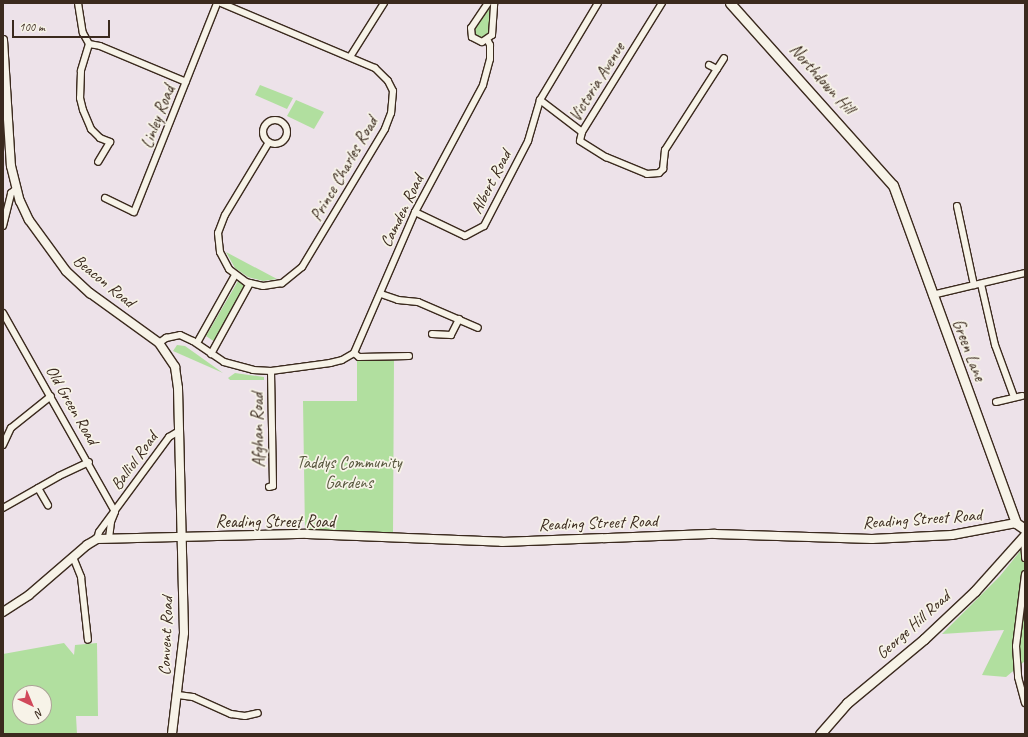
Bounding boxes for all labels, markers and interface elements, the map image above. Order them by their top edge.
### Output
scale bar [14,12,112,38]
text: 100 m [19,19,45,35]
street label: Victoria Avenue [565,39,629,125]
street label: Northdown Hill [785,40,859,118]
street label: Linley Road [137,83,179,151]
street label: Prince Charles Road [306,113,382,225]
street label: Albert Road [466,147,516,217]
street label: Camden Road [376,172,428,250]
street label: Beacon Road [69,250,139,312]
street label: Green Lane [948,316,990,384]
street label: Old Green Road [41,362,103,448]
street label: Afghan Road [247,392,269,468]
street label: Balliol Road [106,428,162,494]
park label: Taddys Community Gardens [296,453,402,493]
street label: Reading Street Road [862,505,982,533]
street label: Reading Street Road [538,511,658,535]
street label: Reading Street Road [216,512,334,532]
street label: George Hill Road [872,586,954,664]
street label: Convent Road [154,596,178,676]
north arrow [12,685,52,725]
text: N [32,706,47,720]

